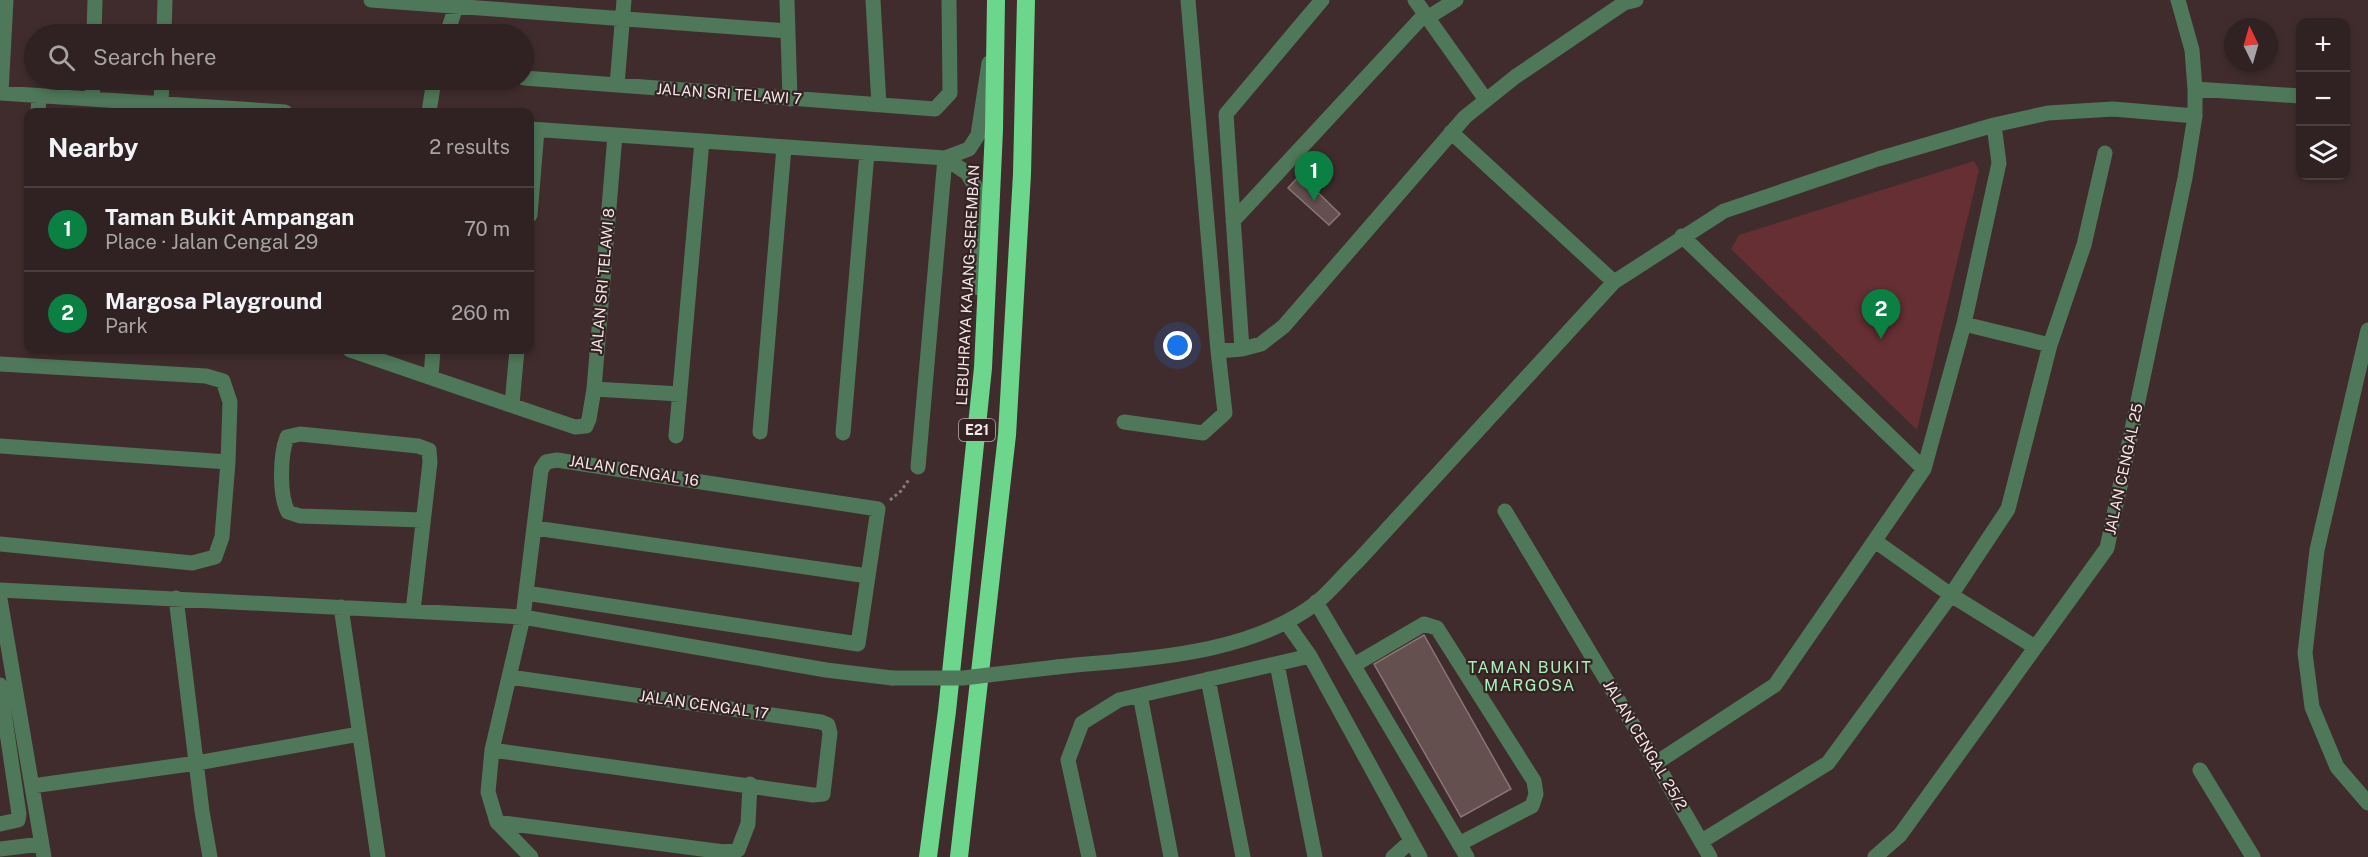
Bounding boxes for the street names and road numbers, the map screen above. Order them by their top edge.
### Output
street label: JALAN SRI TELAWI 7 [656,80,802,107]
street label: LEBUHRAYA KAJANG-SEREMBAN [953,164,982,406]
street label: JALAN SRI TELAWI 8 [588,207,617,355]
street label: JALAN CENGAL 25 [2101,402,2146,536]
road number: E21 [959,419,995,441]
street label: JALAN CENGAL 16 [568,452,700,489]
street label: JALAN CENGAL 25/2 [1600,677,1691,813]
street label: JALAN CENGAL 17 [638,687,770,722]

